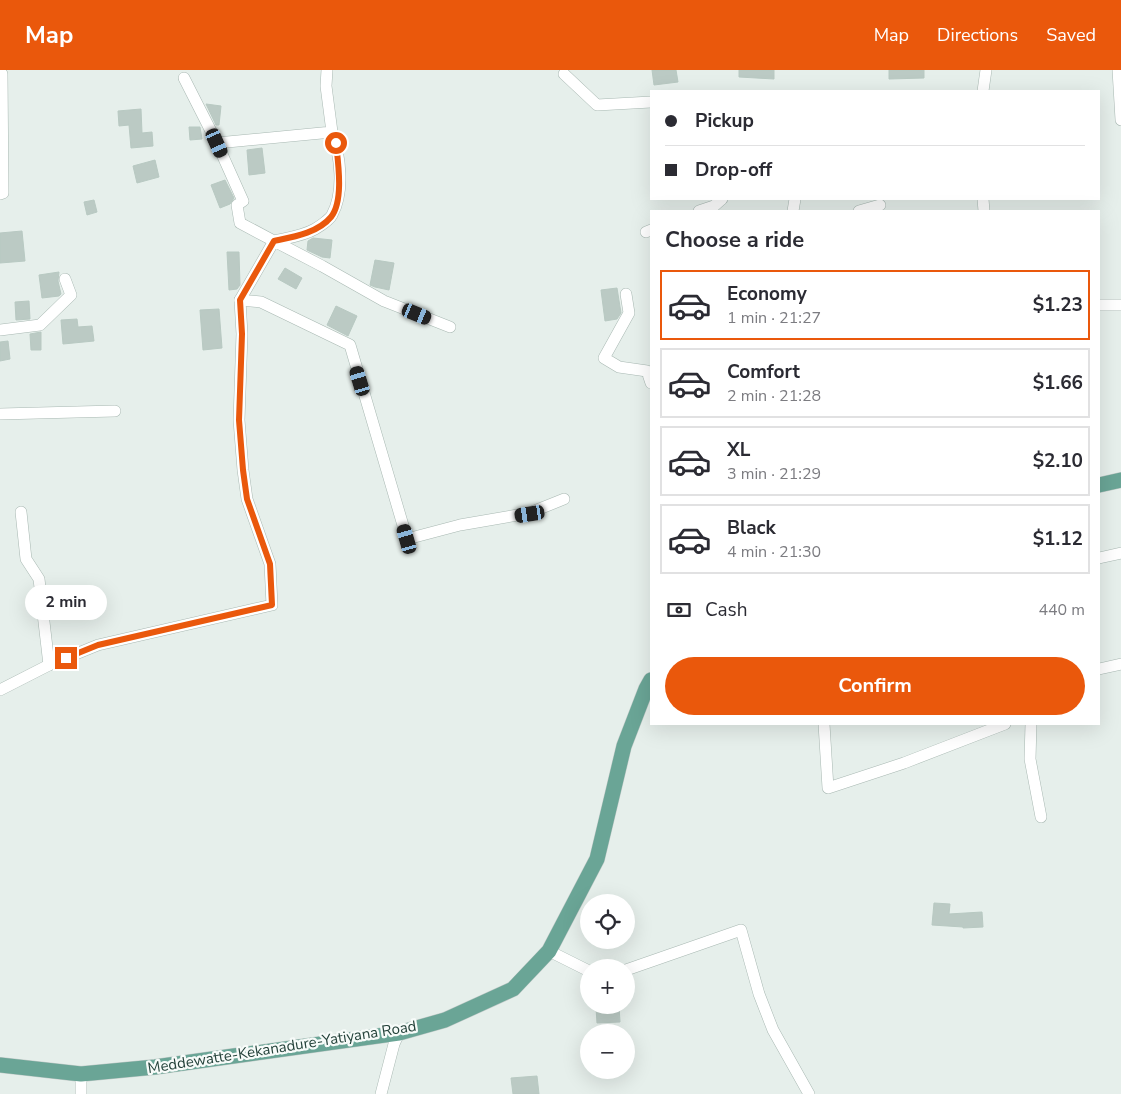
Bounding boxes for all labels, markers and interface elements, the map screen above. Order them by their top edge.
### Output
text: Map [25,19,73,51]
text: Map [874,23,909,47]
text: Directions [937,23,1018,47]
text: Saved [1046,23,1096,47]
text: Pickup [695,108,754,134]
car [204,126,229,160]
route start [325,132,347,154]
text: Drop-off [695,157,772,183]
text: Choose a ride [665,225,804,255]
text: Economy [727,281,807,307]
icon: car [667,283,712,328]
text: $1.23 [1033,292,1083,318]
car [400,301,433,327]
text: 1 min · 21:27 [727,307,821,329]
text: Comfort [727,359,800,385]
icon: car [667,361,712,406]
car [348,364,371,398]
text: $1.66 [1033,370,1083,396]
text: 2 min · 21:28 [727,385,821,407]
text: XL [727,437,750,463]
icon: car [667,439,712,484]
text: $2.10 [1033,448,1083,474]
text: 3 min · 21:29 [727,463,821,485]
car [514,504,545,524]
text: Black [727,515,776,541]
icon: car [667,517,712,562]
car [395,523,418,555]
text: $1.12 [1033,526,1083,552]
text: 4 min · 21:30 [727,541,821,563]
callout: 2 min [25,586,107,620]
text: 2 min [45,591,87,613]
icon: cash [665,596,693,624]
text: Cash [705,597,747,623]
text: 440 m [1038,599,1085,621]
route end [55,647,77,669]
button: Confirm [665,657,1085,715]
map controls [580,894,635,1079]
button: locate [580,894,635,949]
button: + [580,959,635,1014]
street label: Meddewatte-Kekanadure-Yatiyana Road [146,1016,418,1078]
button: − [580,1024,635,1079]

